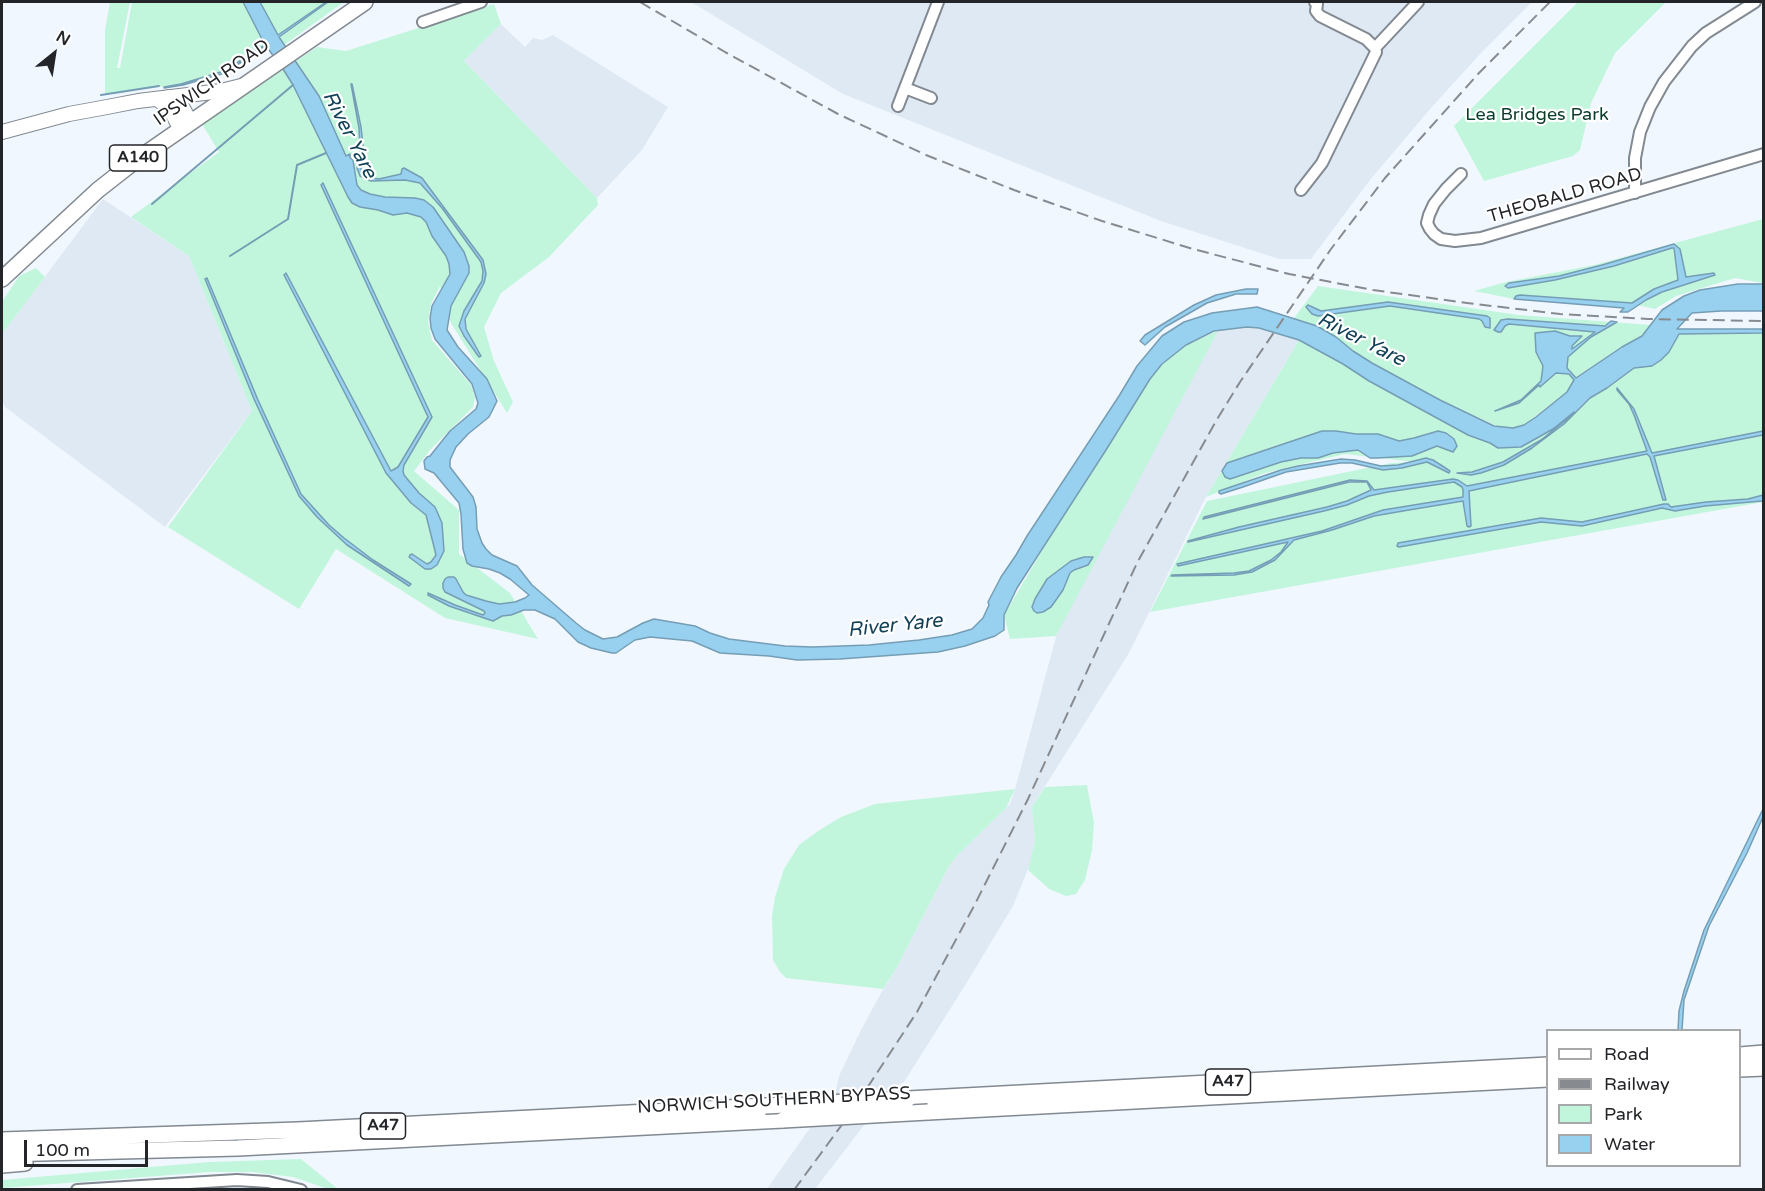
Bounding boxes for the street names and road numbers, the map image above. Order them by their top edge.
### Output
street label: IPSWICH ROAD [150,35,274,131]
road number: A140 [110,145,166,171]
street label: THEOBALD ROAD [1486,164,1644,228]
road number: A47 [1206,1069,1250,1095]
street label: NORWICH SOUTHERN BYPASS [637,1083,911,1119]
road number: A47 [360,1113,406,1139]

